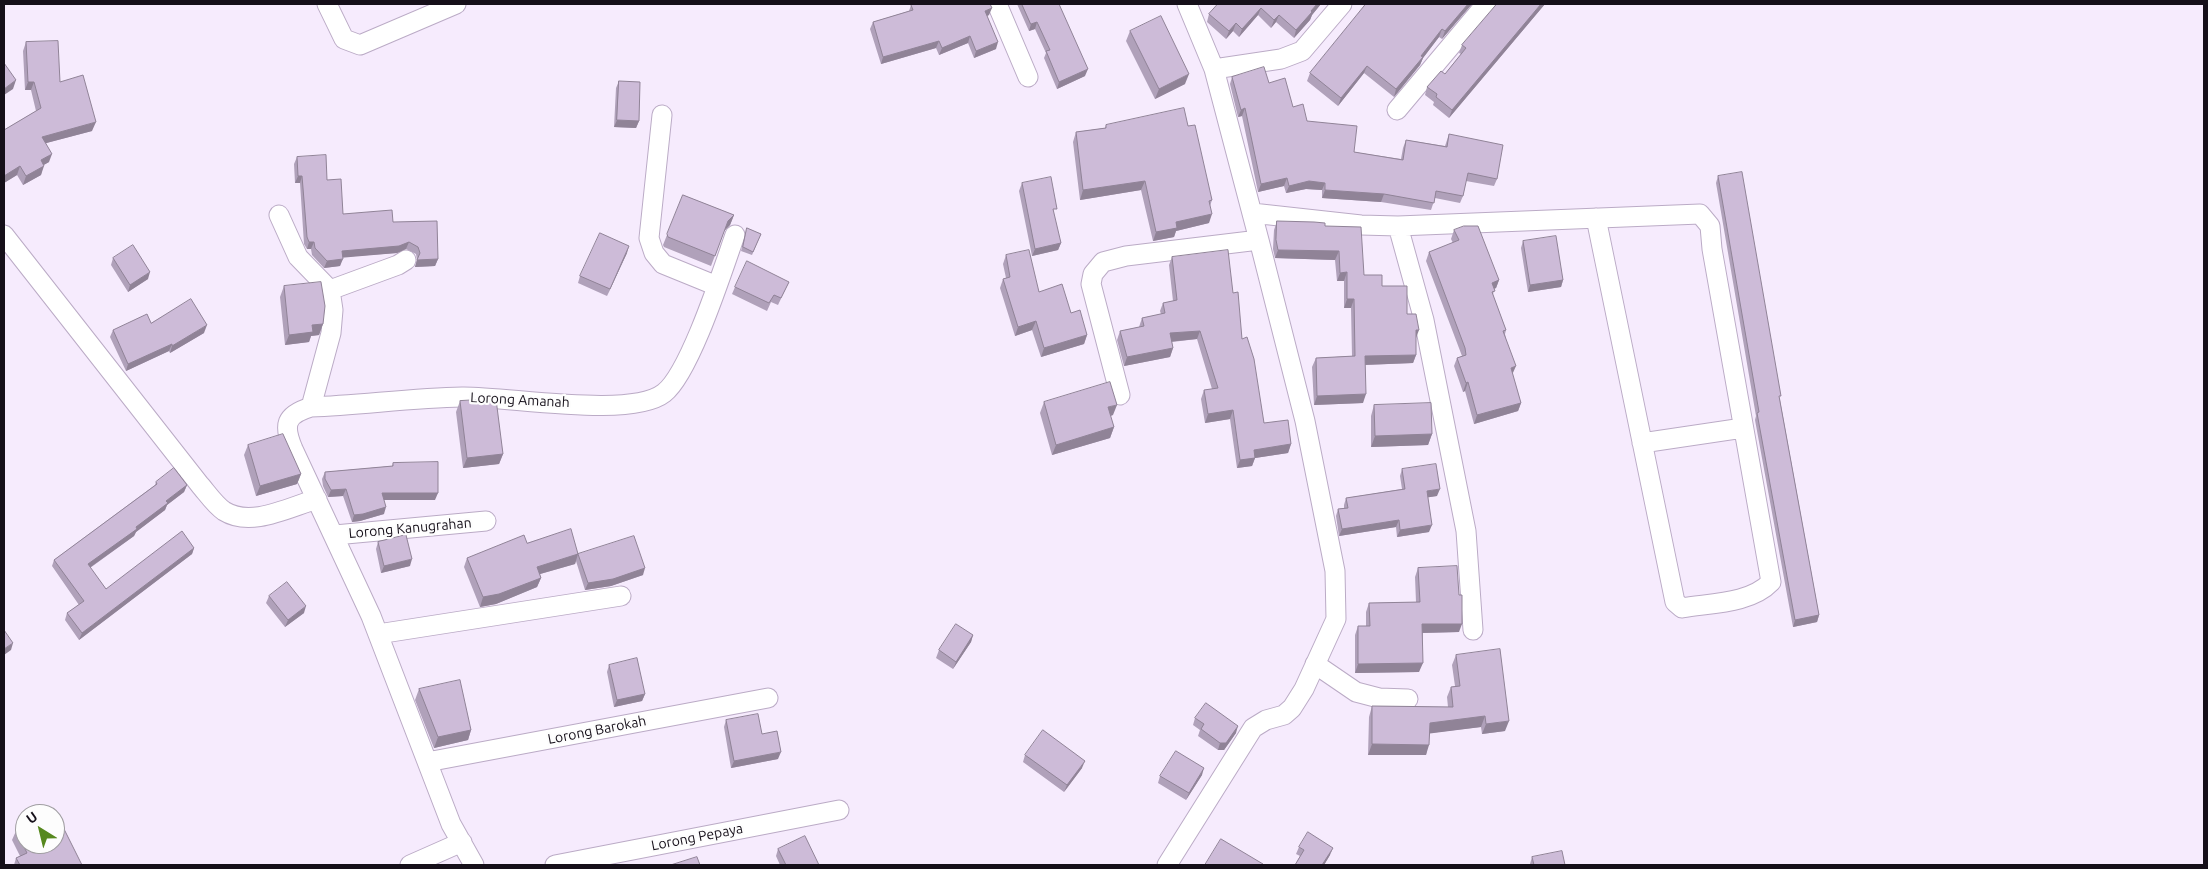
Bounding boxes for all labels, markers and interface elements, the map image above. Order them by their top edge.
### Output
street label: Lorong Amanah [470,389,570,411]
street label: Lorong Kanugrahan [348,514,472,542]
street label: Lorong Barokah [546,712,648,748]
north arrow [15,804,65,854]
text: U [23,808,40,827]
street label: Lorong Pepaya [650,820,744,854]

